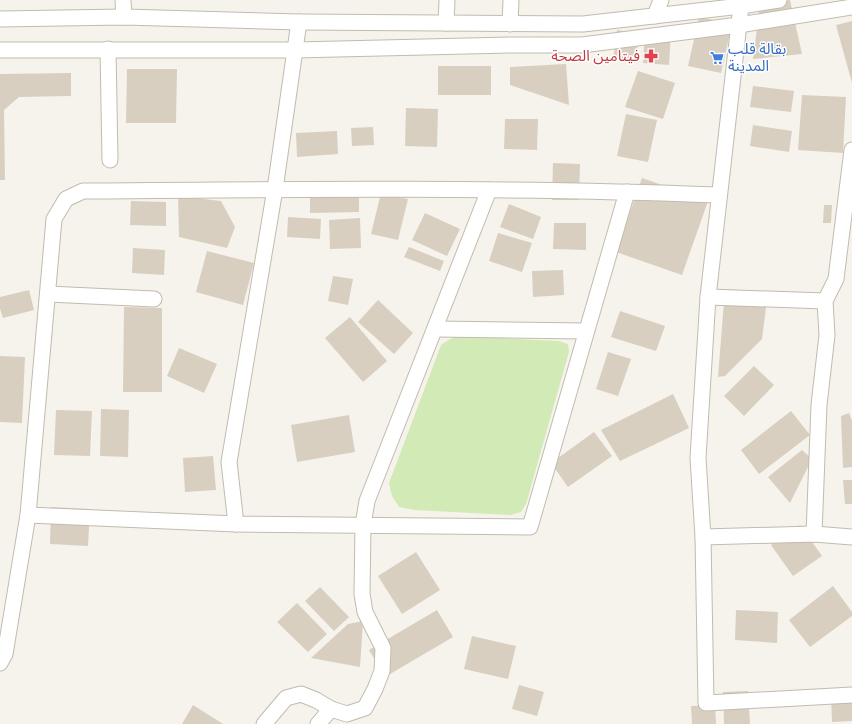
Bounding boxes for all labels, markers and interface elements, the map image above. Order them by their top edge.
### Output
place label: بقالة قلب المدينة [728,40,786,75]
place label: فيتامين الصحة [551,47,640,65]
pharmacy icon: فيتامين الصحة [643,48,659,64]
supermarket icon: بقالة قلب المدينة [709,50,725,66]

